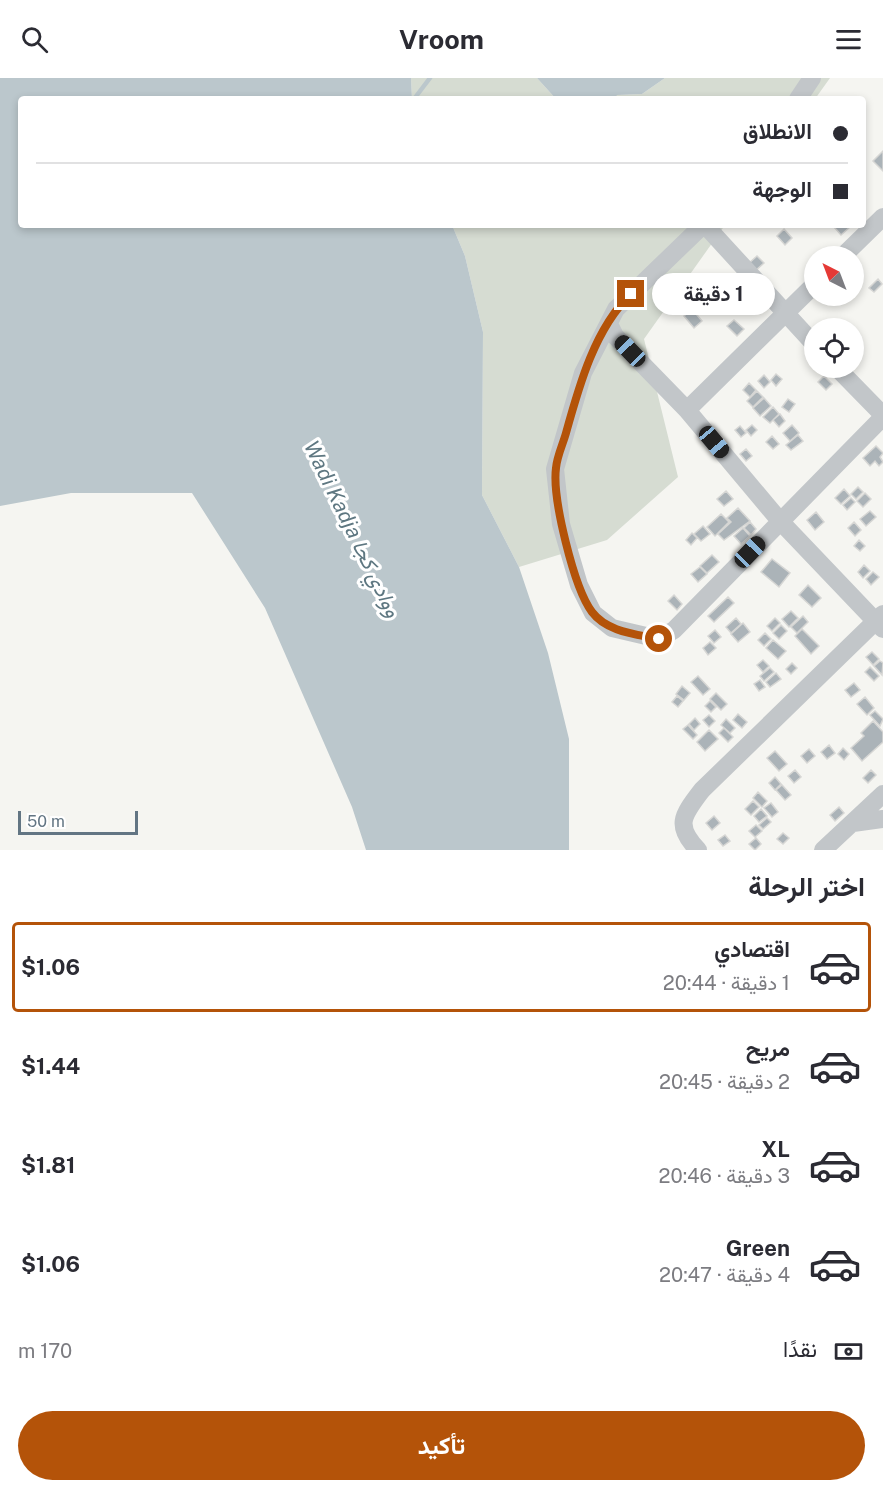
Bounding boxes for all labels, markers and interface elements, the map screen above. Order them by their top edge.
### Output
icon: search [18,23,51,56]
text: Vroom [399,23,484,55]
icon: menu [832,23,865,56]
text: الانطلاق [743,118,812,144]
text: الوجهة [752,176,812,202]
north arrow [804,246,864,306]
map controls [804,246,864,378]
callout: 1 دقيقة [652,273,775,315]
route end [617,280,644,307]
text: 1 دقيقة [683,282,744,306]
button: locate [804,318,864,378]
car [611,332,649,370]
car [696,422,732,462]
water label: Wadi Kadja ووادي كجا [294,437,406,624]
car [731,533,769,571]
route start [645,625,672,652]
scale bar [18,808,138,836]
text: 50 m [27,812,65,831]
text: اختر الرحلة [748,870,865,902]
text: اقتصادي [714,936,790,962]
icon: car [808,940,862,994]
text: $1.06 [21,954,80,980]
text: 1 دقيقة · 20:44 [663,971,790,995]
text: مريح [746,1035,790,1061]
icon: car [808,1039,862,1093]
text: $1.44 [21,1053,80,1079]
text: 2 دقيقة · 20:45 [659,1070,790,1094]
text: XL [762,1136,790,1162]
icon: car [808,1138,862,1192]
text: $1.81 [21,1152,76,1178]
text: 3 دقيقة · 20:46 [659,1164,790,1188]
text: Green [726,1235,790,1261]
icon: car [808,1237,862,1291]
text: $1.06 [21,1251,80,1277]
text: 4 دقيقة · 20:47 [659,1263,790,1287]
icon: cash [832,1335,865,1368]
text: نقدًا [783,1336,817,1362]
text: 170 m [18,1339,72,1363]
button: تأكيد [18,1411,865,1480]

